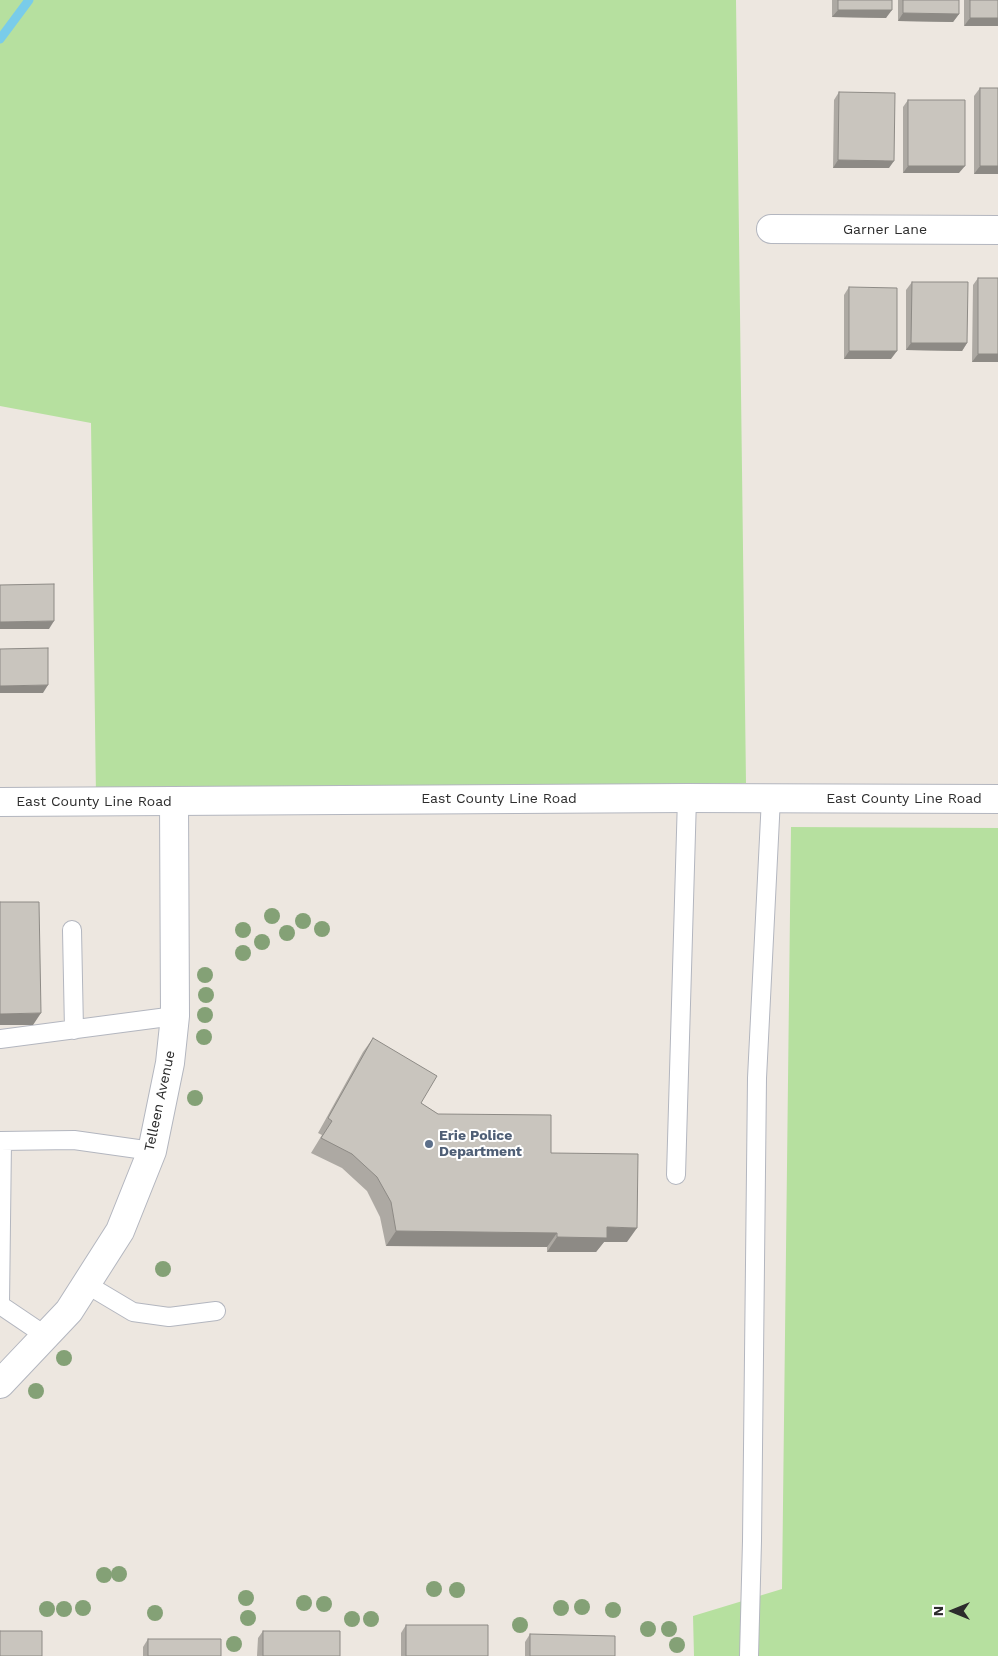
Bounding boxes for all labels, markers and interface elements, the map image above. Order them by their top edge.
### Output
street label: Garner Lane [843,222,927,238]
street label: East County Line Road [421,791,577,807]
street label: East County Line Road [826,791,982,807]
street label: East County Line Road [16,794,172,810]
street label: Telleen Avenue [141,1049,179,1153]
place label: Erie Police Department [439,1128,522,1160]
marker: Erie Police Department [423,1138,435,1150]
north arrow [928,1586,978,1636]
text: N [930,1606,946,1616]

